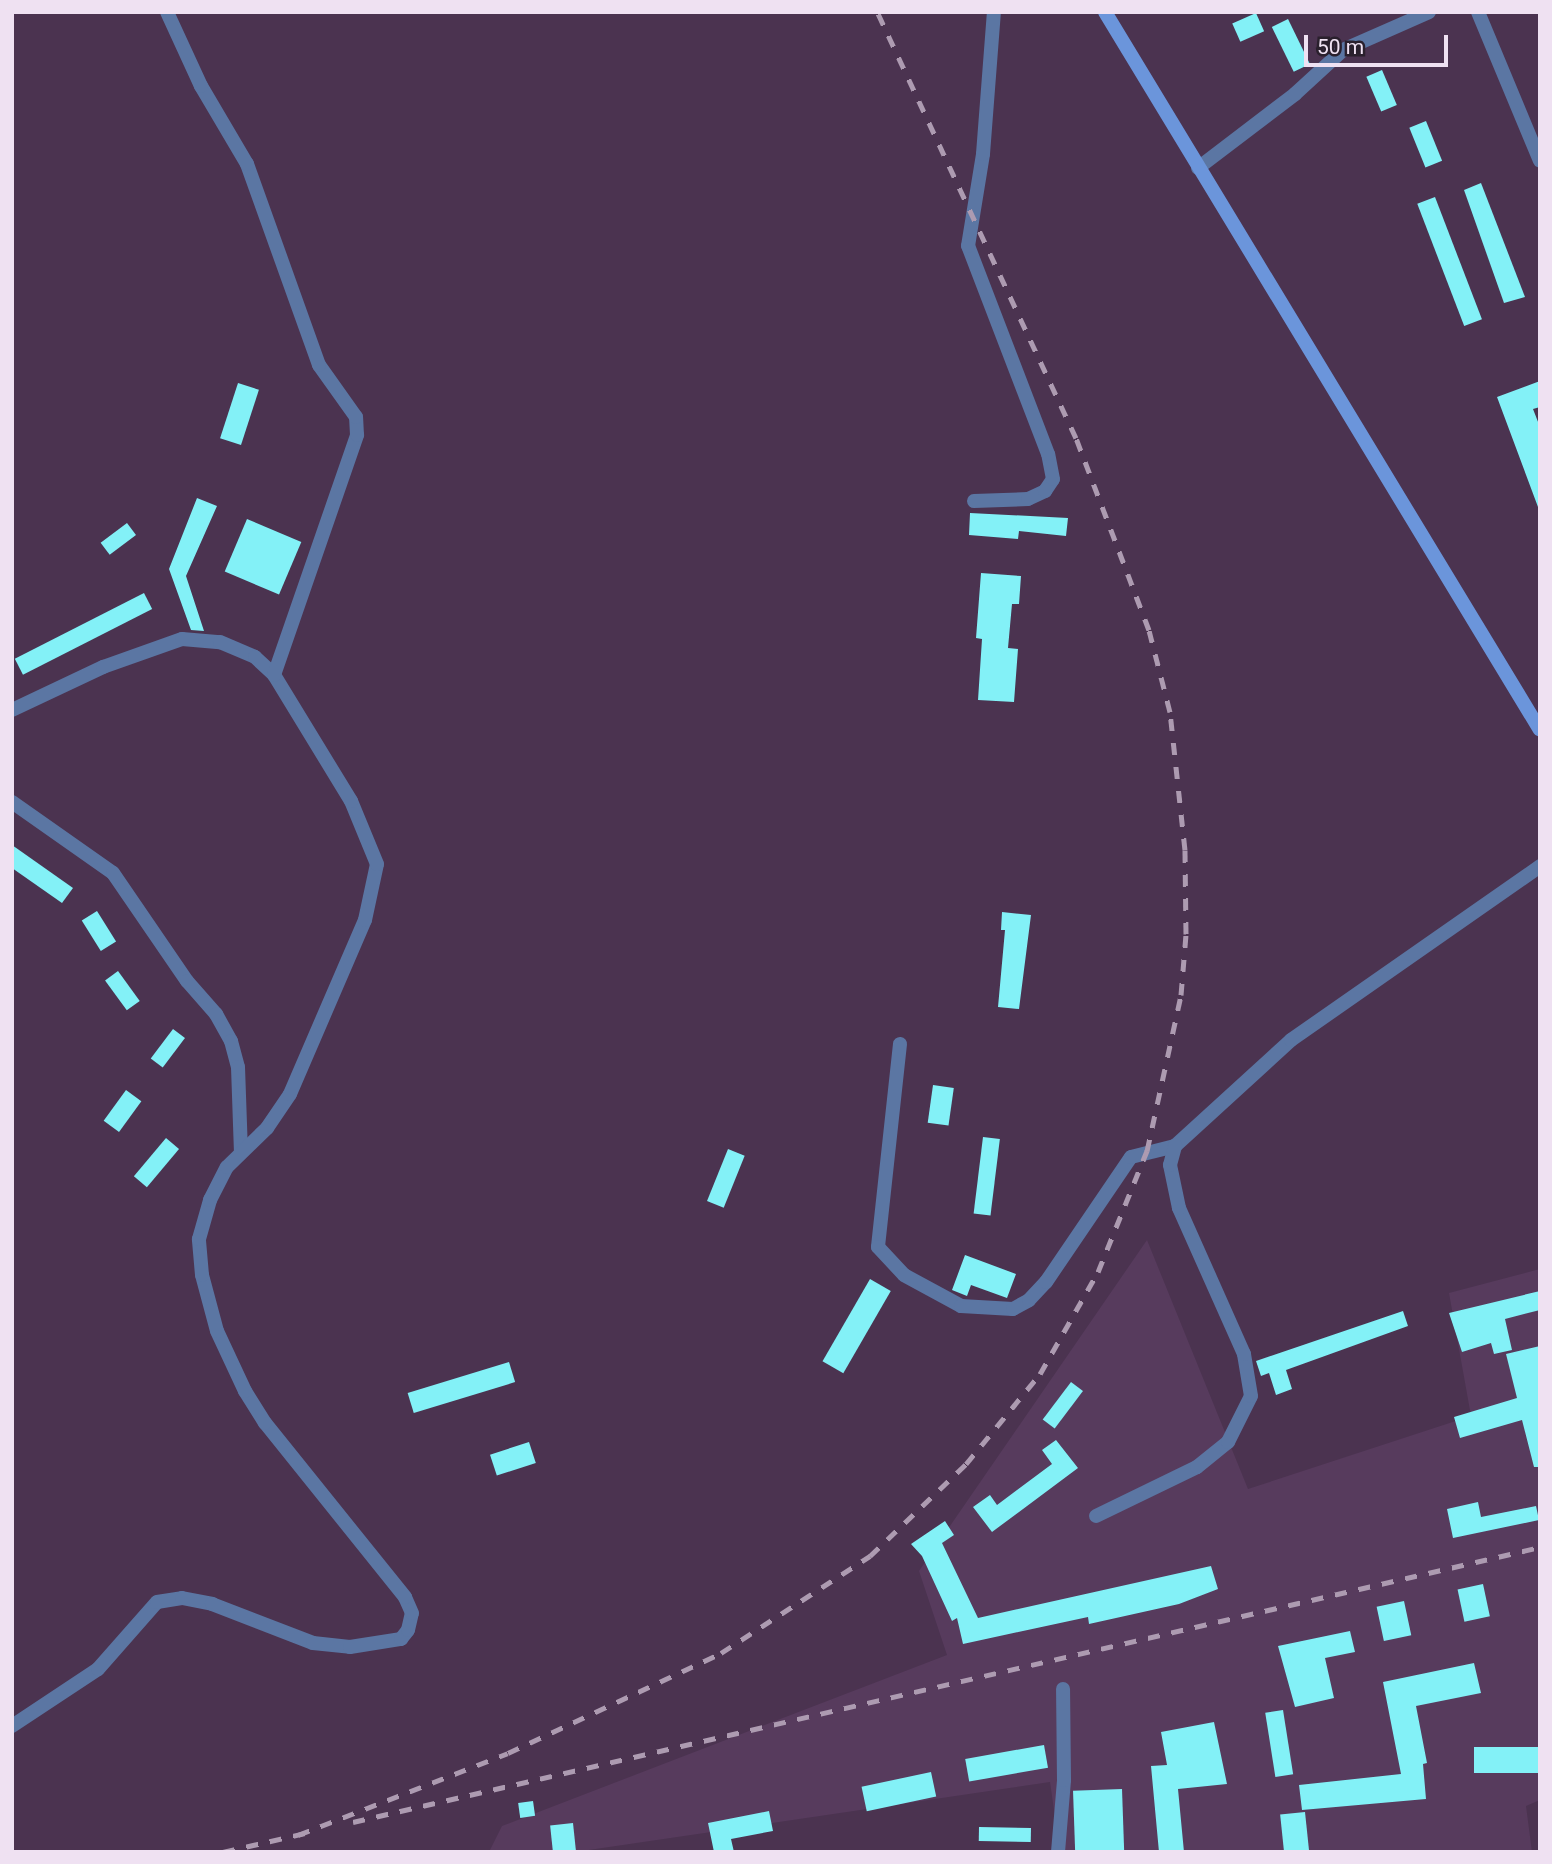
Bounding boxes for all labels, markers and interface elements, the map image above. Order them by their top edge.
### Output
scale bar [1307,21,1450,65]
text: 50 m [1317,35,1364,59]

